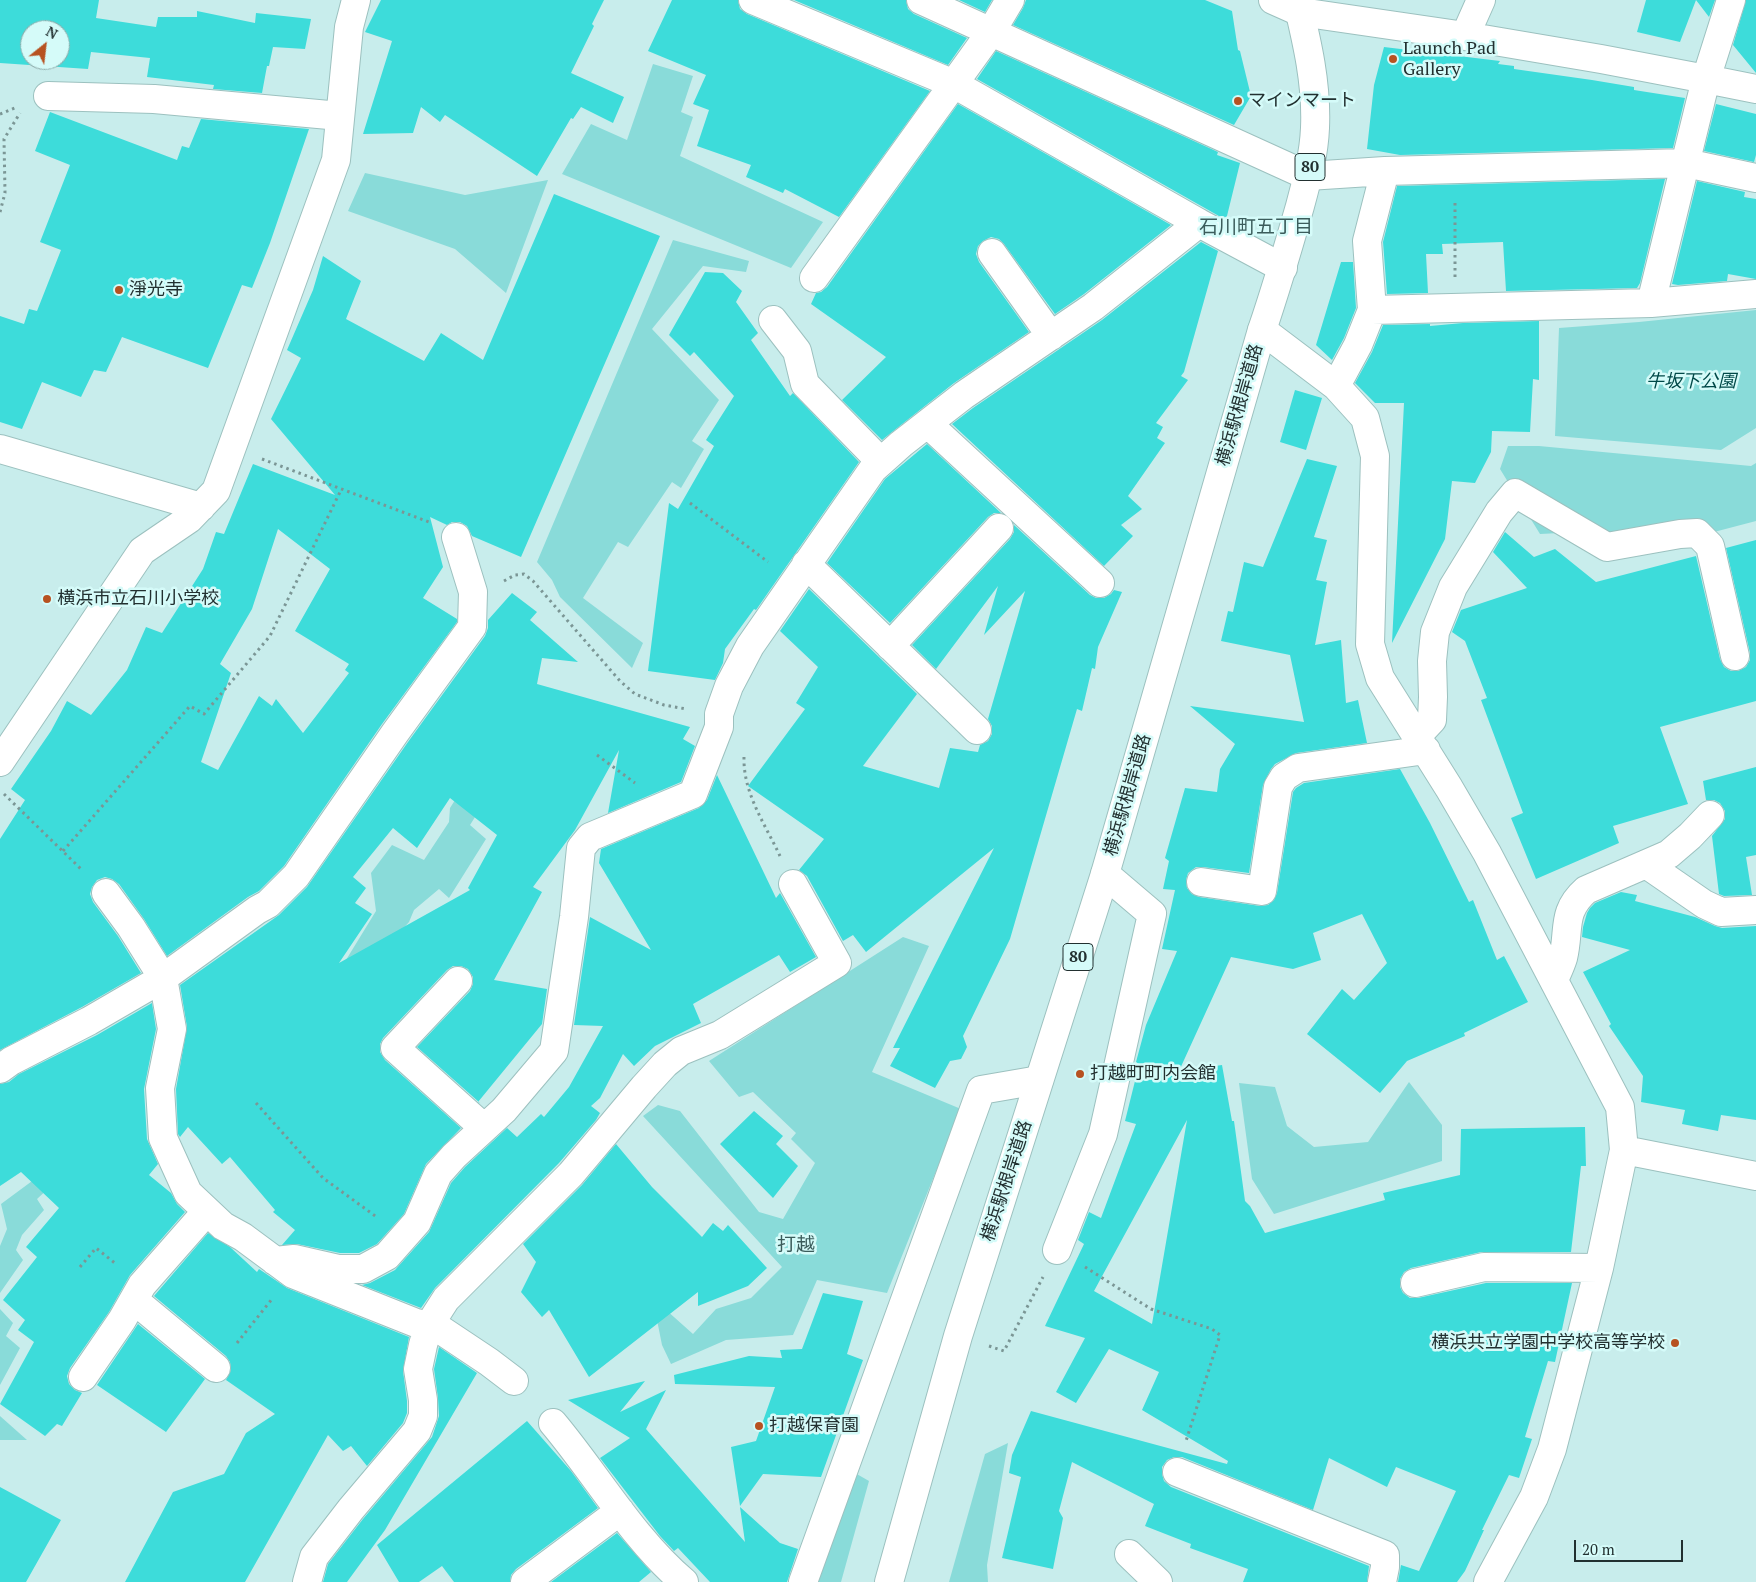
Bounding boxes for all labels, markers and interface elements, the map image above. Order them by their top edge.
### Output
north arrow [20,20,70,70]
text: N [43,21,61,43]
place label: Launch Pad Gallery [1403,38,1496,80]
marker: Launch Pad Gallery [1387,53,1399,65]
place label: マインマート [1248,90,1356,112]
marker: マインマート [1232,95,1244,107]
road number: 80 [1295,154,1325,180]
district label: 石川町五丁目 [1199,217,1313,239]
place label: 淨光寺 [129,279,183,301]
marker: 淨光寺 [113,284,125,296]
street label: 横浜駅根岸道路 [1212,341,1268,469]
park label: 牛坂下公園 [1646,371,1736,393]
place label: 横浜市立石川小学校 [57,588,219,610]
marker: 横浜市立石川小学校 [41,593,53,605]
street label: 横浜駅根岸道路 [1100,731,1156,859]
road number: 80 [1063,944,1093,970]
place label: 打越町町内会館 [1090,1063,1216,1085]
marker: 打越町町内会館 [1074,1068,1086,1080]
street label: 横浜駅根岸道路 [977,1118,1037,1244]
district label: 打越 [777,1235,815,1257]
place label: 横浜共立学園中学校高等学校 [1431,1332,1665,1354]
marker: 横浜共立学園中学校高等学校 [1669,1337,1681,1349]
place label: 打越保育園 [769,1415,859,1437]
marker: 打越保育園 [753,1420,765,1432]
scale bar [1576,1530,1685,1562]
text: 20 m [1582,1539,1615,1559]

